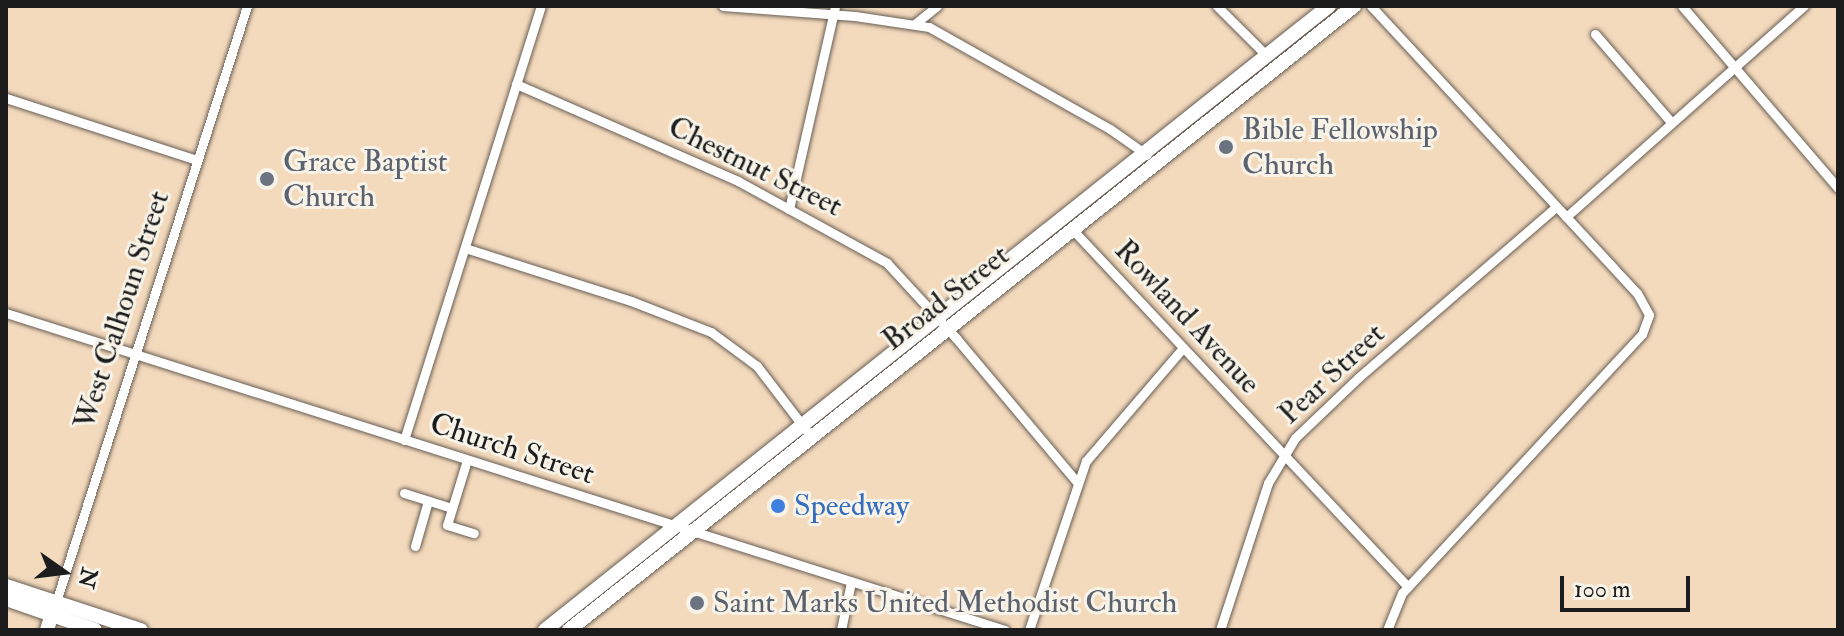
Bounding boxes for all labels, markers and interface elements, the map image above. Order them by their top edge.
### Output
street label: Chestnut Street [662,109,848,225]
place label: Bible Fellowship Church [1242,112,1438,182]
marker: Bible Fellowship Church [1217,138,1235,156]
place label: Grace Baptist Church [283,144,448,214]
marker: Grace Baptist Church [258,170,276,188]
street label: West Calhoun Street [67,186,177,434]
street label: Rowland Avenue [1107,233,1267,401]
street label: Broad Street [876,237,1016,359]
street label: Pear Street [1272,316,1392,432]
street label: Church Street [425,406,599,492]
place label: Speedway [794,488,909,524]
marker: Speedway [769,497,787,515]
north arrow [24,532,104,612]
scale bar [1564,560,1694,610]
text: N [71,565,103,591]
text: 100 m [1574,574,1631,605]
place label: Saint Marks United Methodist Church [713,585,1177,621]
marker: Saint Marks United Methodist Church [688,594,706,612]

